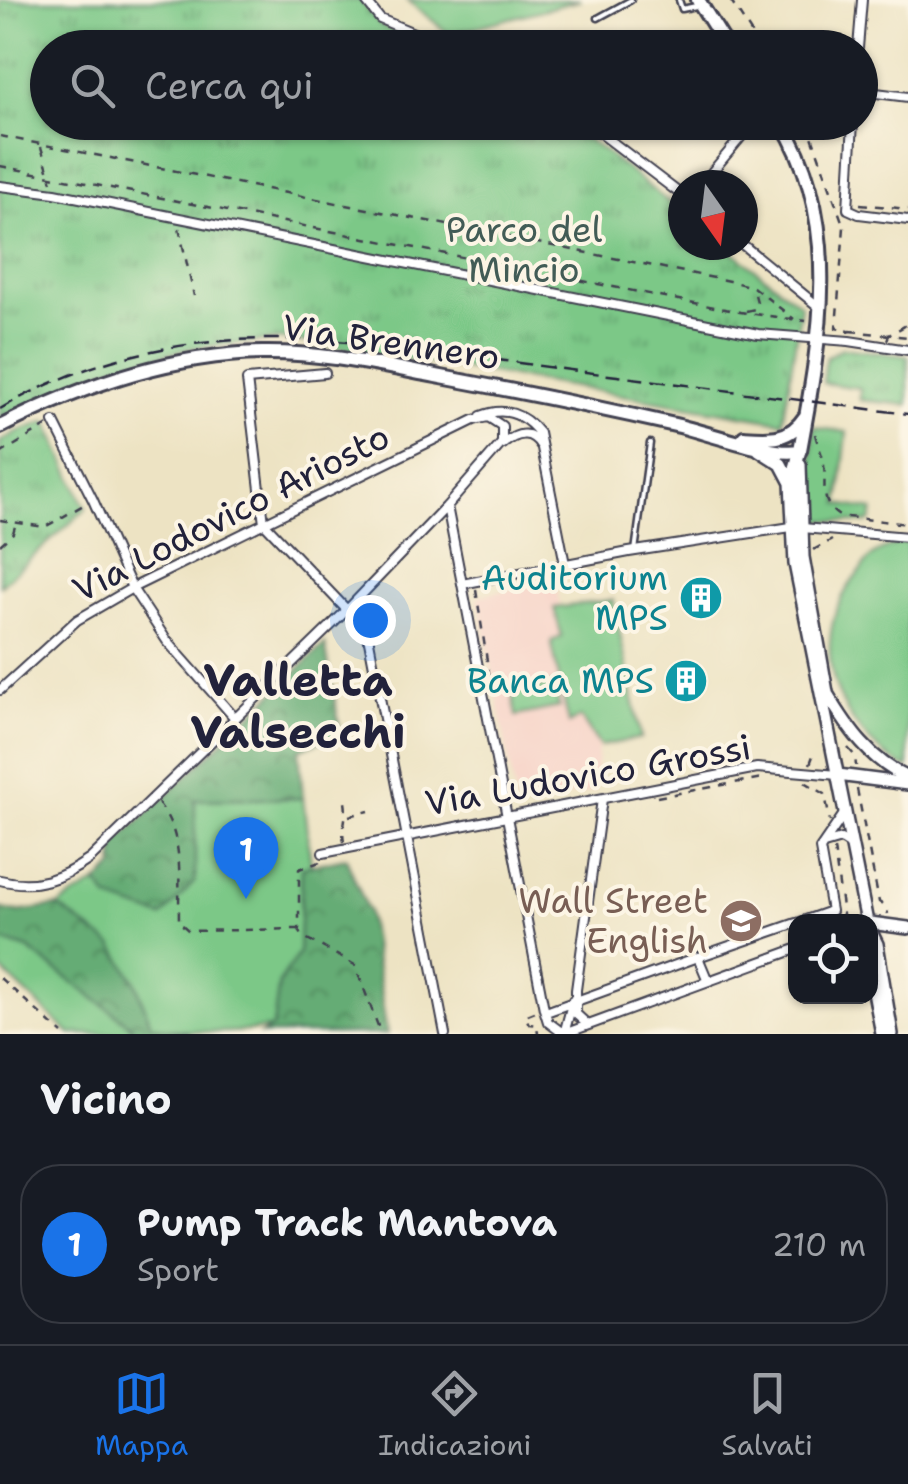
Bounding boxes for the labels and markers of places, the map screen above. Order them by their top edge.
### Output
place label: Auditorium MPS [481,554,668,641]
building icon: Auditorium MPS [678,575,724,621]
place label: Banca MPS [467,657,654,704]
building icon: Banca MPS [663,658,709,704]
pin: 1 [214,816,278,899]
place label: Wall Street English [518,877,708,964]
school or university icon: Wall Street English [718,898,764,944]

